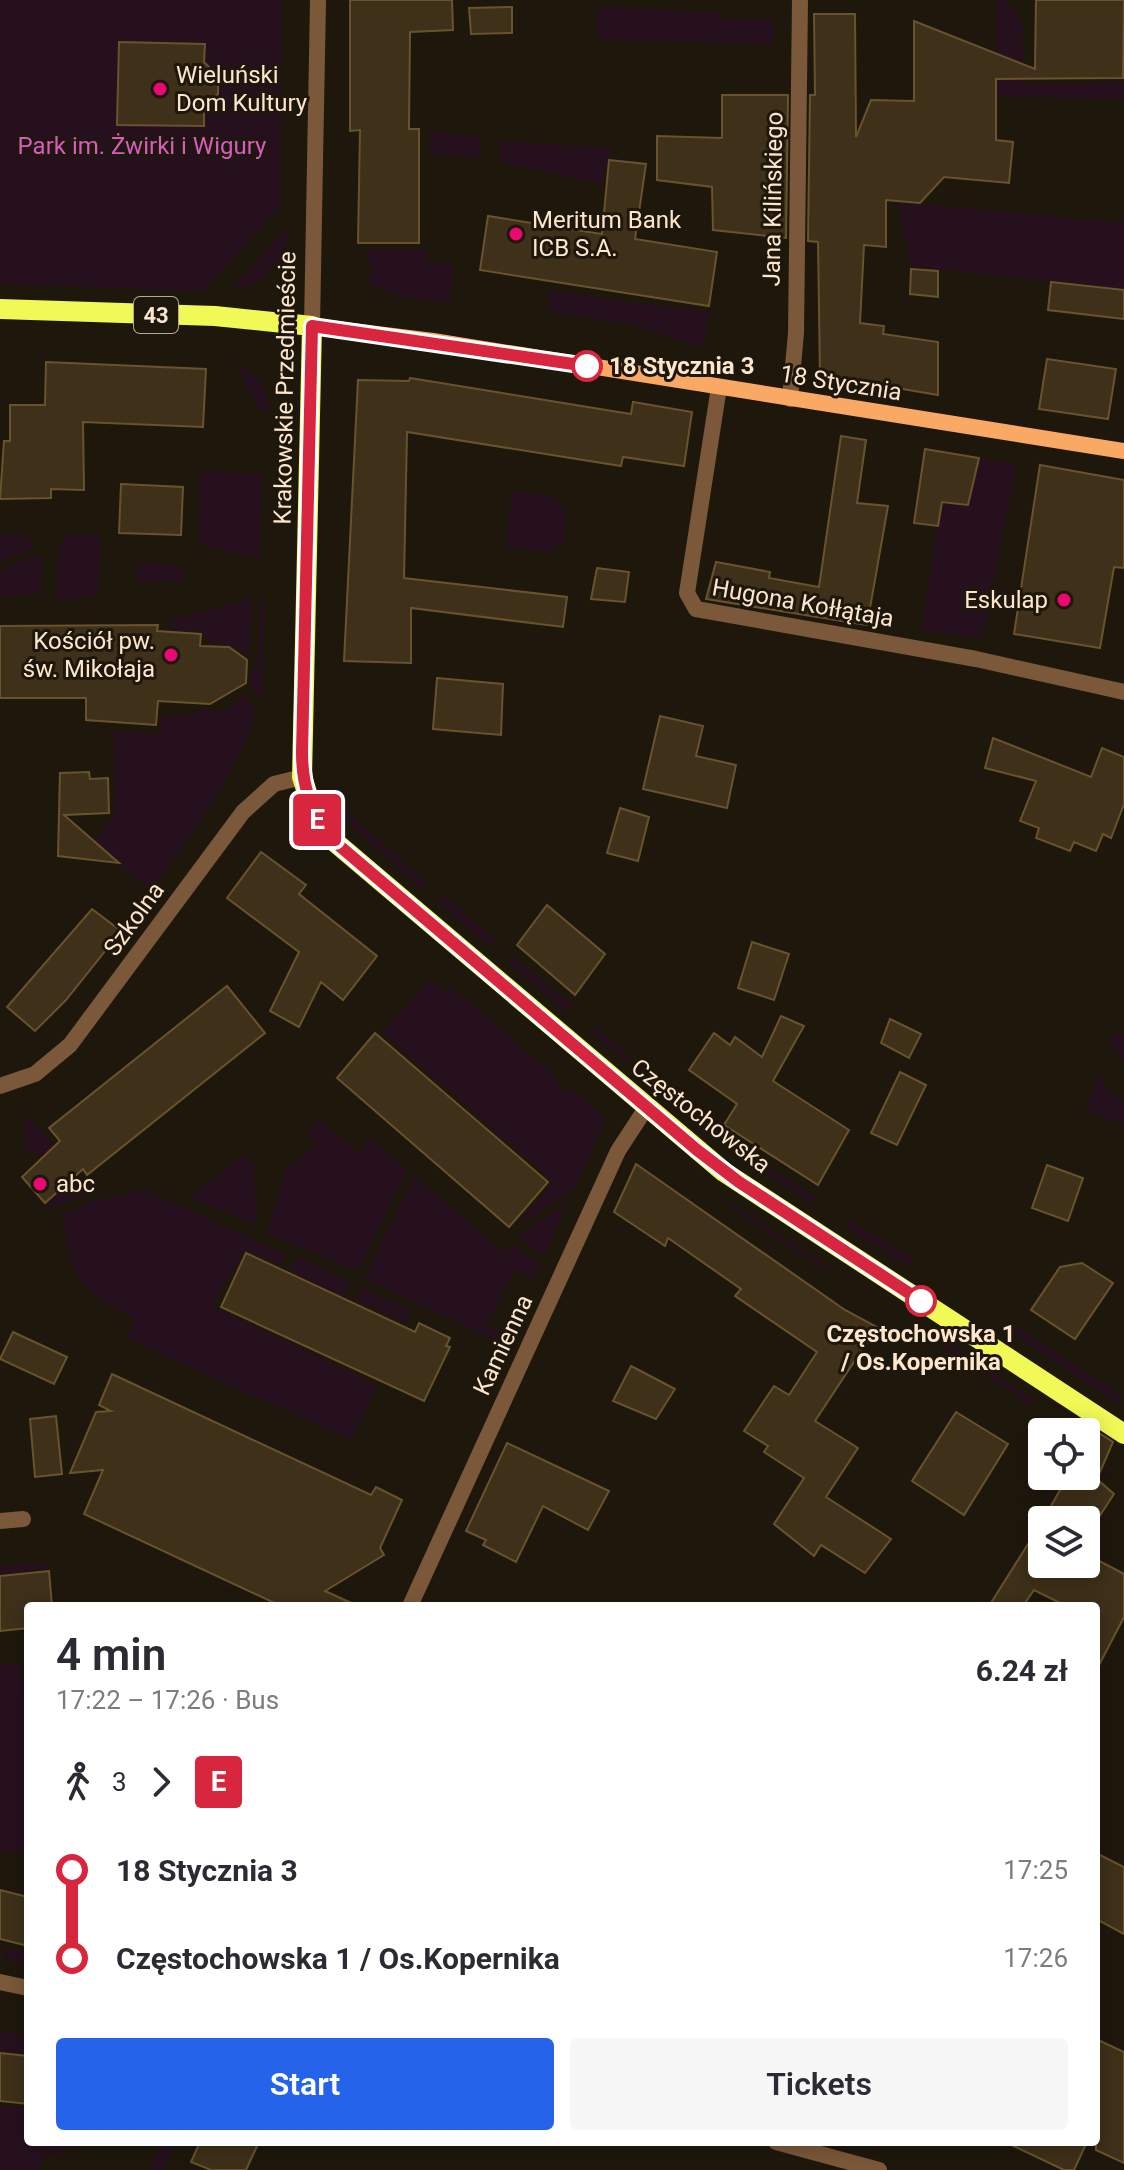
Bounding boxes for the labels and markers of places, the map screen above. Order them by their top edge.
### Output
place label: Wieluński Dom Kultury [176,61,308,117]
marker: Wieluński Dom Kultury [151,80,169,98]
place label: Meritum Bank ICB S.A. [532,206,682,262]
marker: Meritum Bank ICB S.A. [507,225,525,243]
marker: 18 Stycznia 3 [572,351,602,381]
place label: 18 Stycznia 3 [609,352,754,380]
place label: Eskulap [964,586,1048,614]
marker: Eskulap [1055,591,1073,609]
place label: Kościół pw. św. Mikołaja [23,627,155,683]
marker: Kościół pw. św. Mikołaja [162,646,180,664]
place label: abc [56,1170,95,1198]
marker: abc [31,1175,49,1193]
marker: Częstochowska 1 / Os.Kopernika [906,1286,936,1316]
place label: Częstochowska 1 / Os.Kopernika [826,1320,1016,1376]

